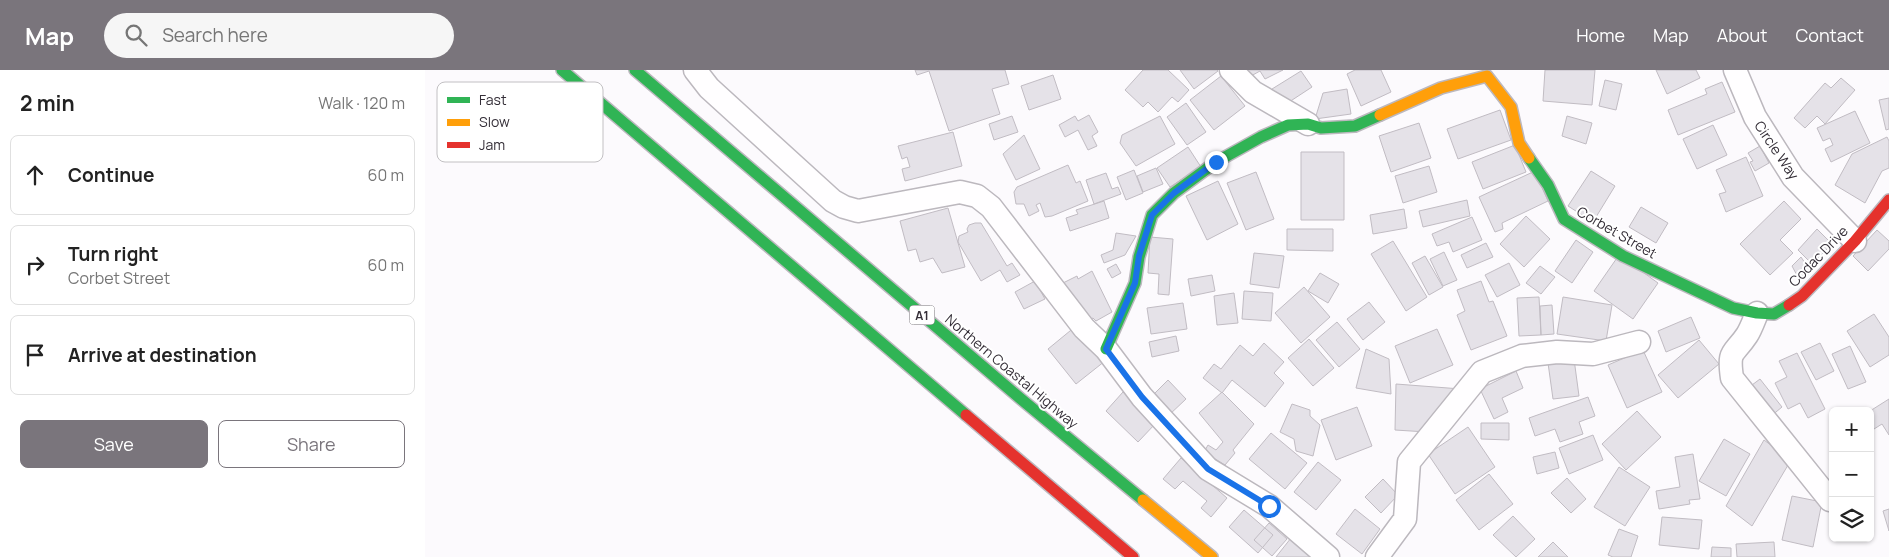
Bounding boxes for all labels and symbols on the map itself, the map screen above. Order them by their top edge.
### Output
legend [437,82,603,162]
text: Fast [479,90,507,109]
text: Slow [479,112,510,131]
street label: Circle Way [1750,117,1804,184]
text: Jam [479,135,505,154]
route end [1205,151,1228,174]
street label: Corbet Street [1574,201,1661,263]
street label: Codac Drive [1784,221,1852,291]
road number: A1 [909,306,935,324]
street label: Northern Coastal Highway [941,310,1083,433]
route start [1258,495,1281,518]

